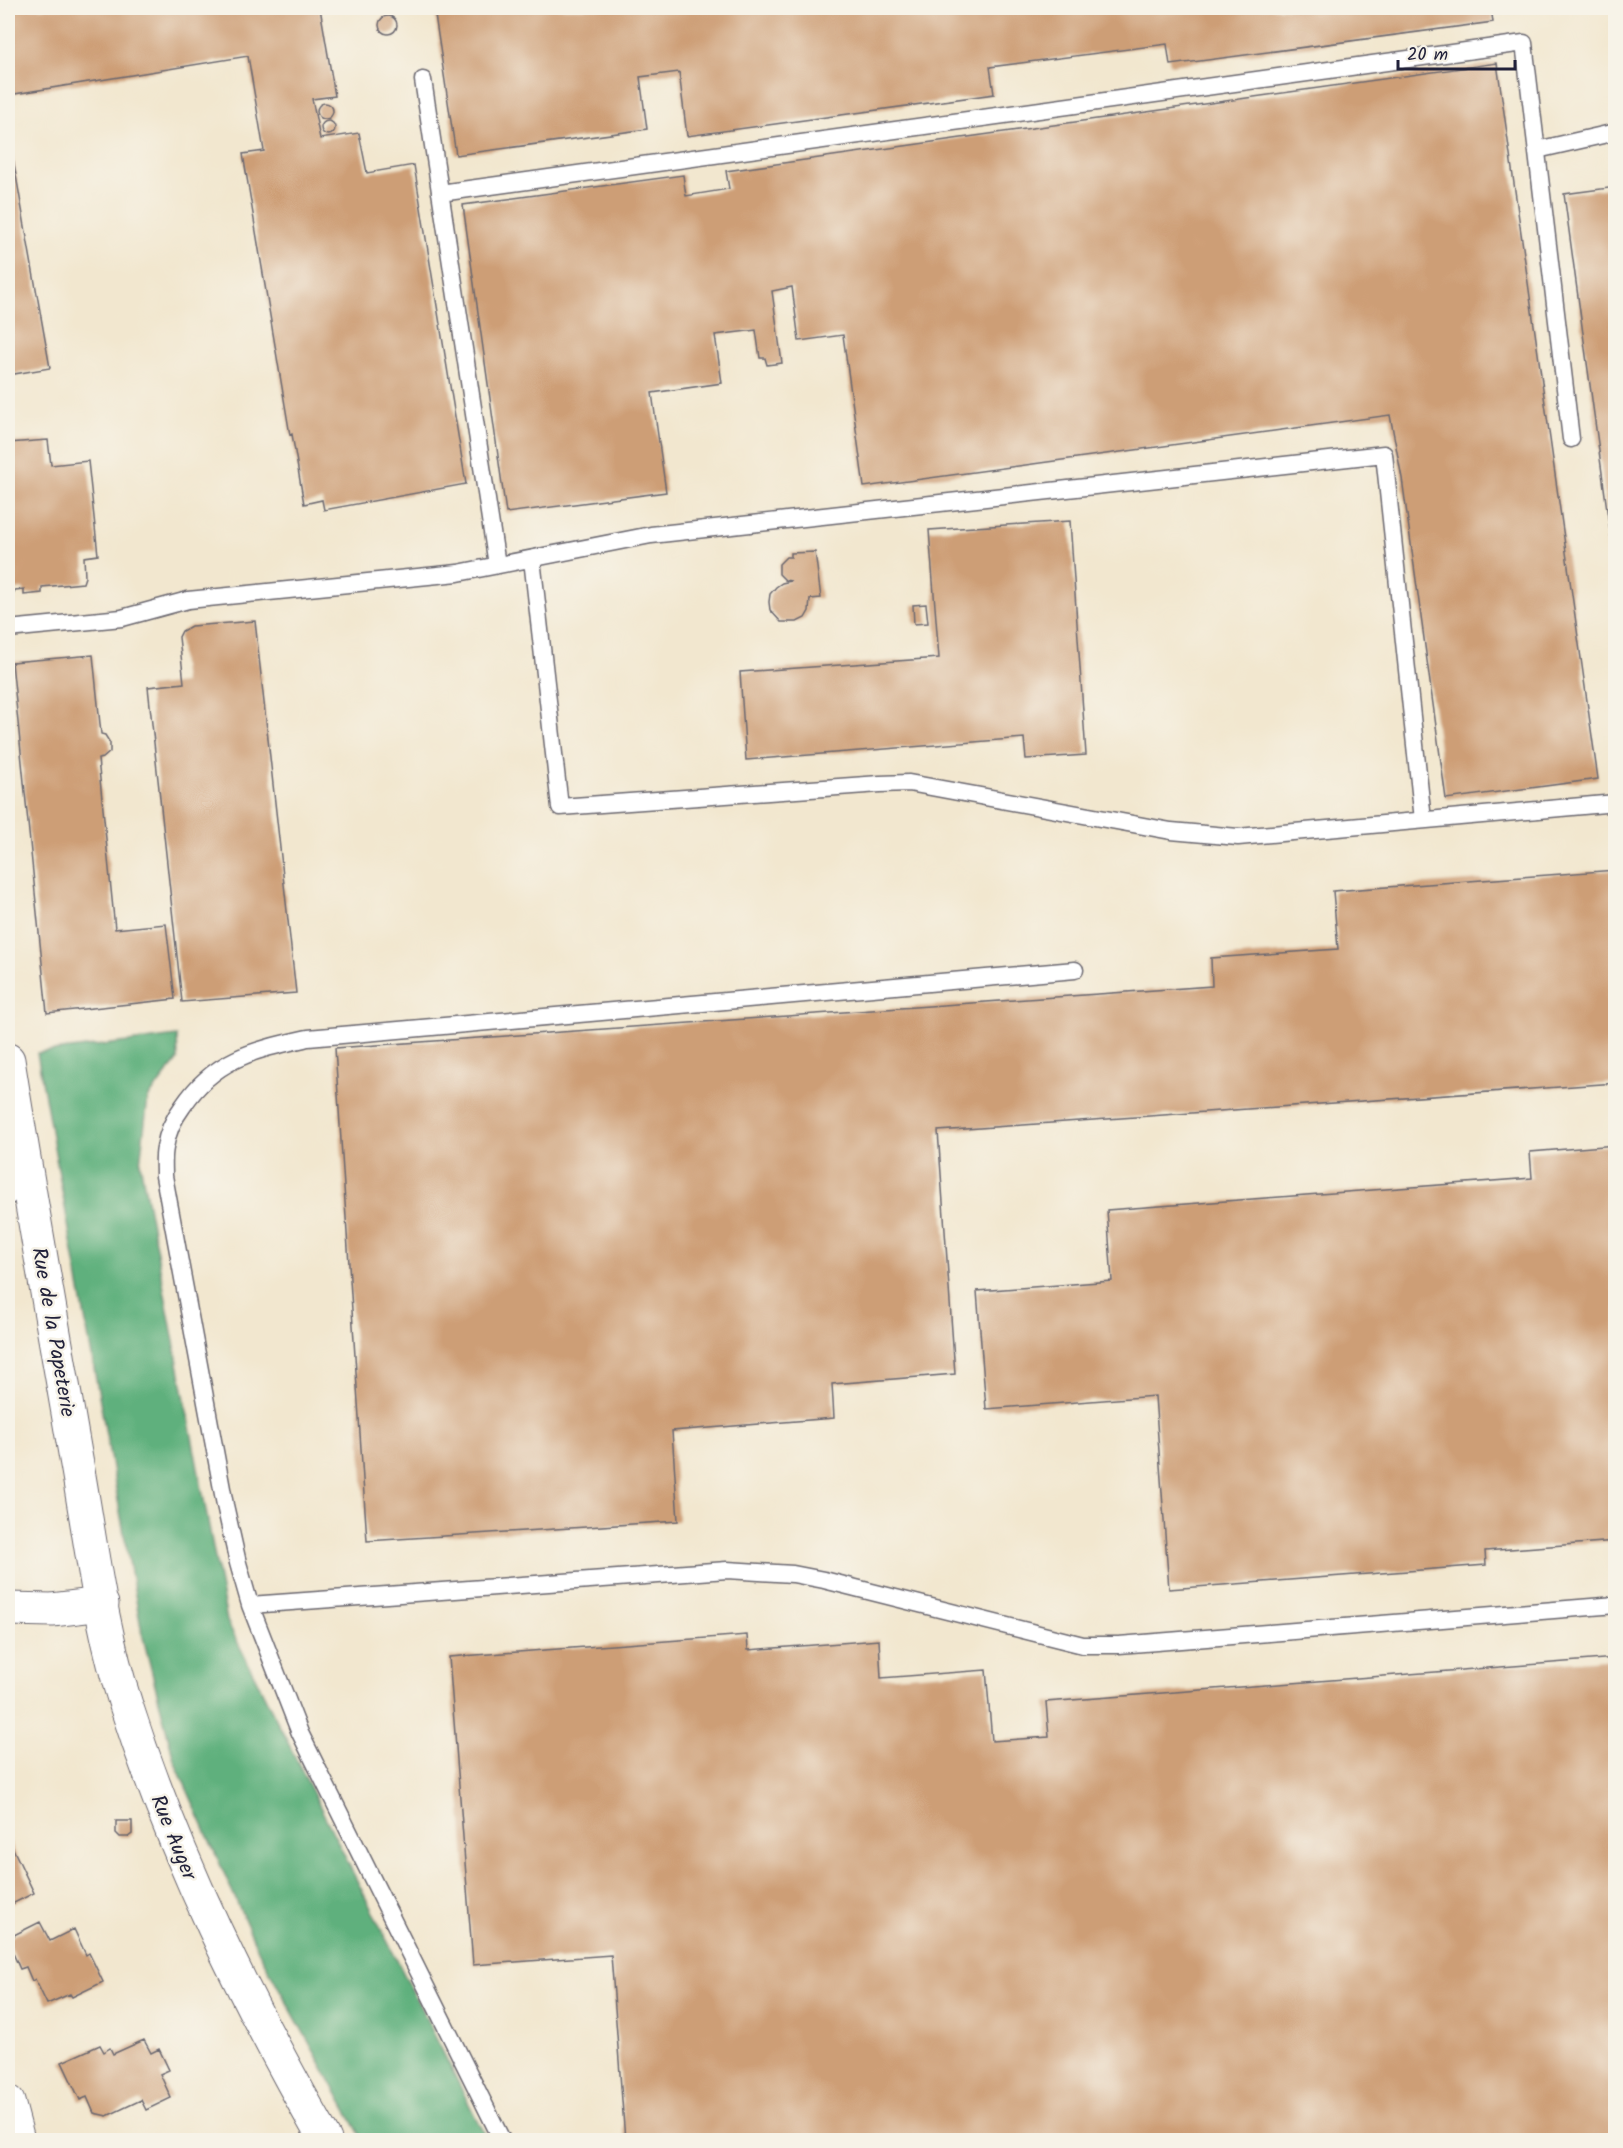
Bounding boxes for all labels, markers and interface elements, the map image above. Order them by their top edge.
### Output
scale bar [1398,33,1515,71]
text: 20 m [1407,41,1448,70]
street label: Rue de la Papeterie [21,1245,84,1420]
street label: Rue Auger [141,1790,205,1886]

